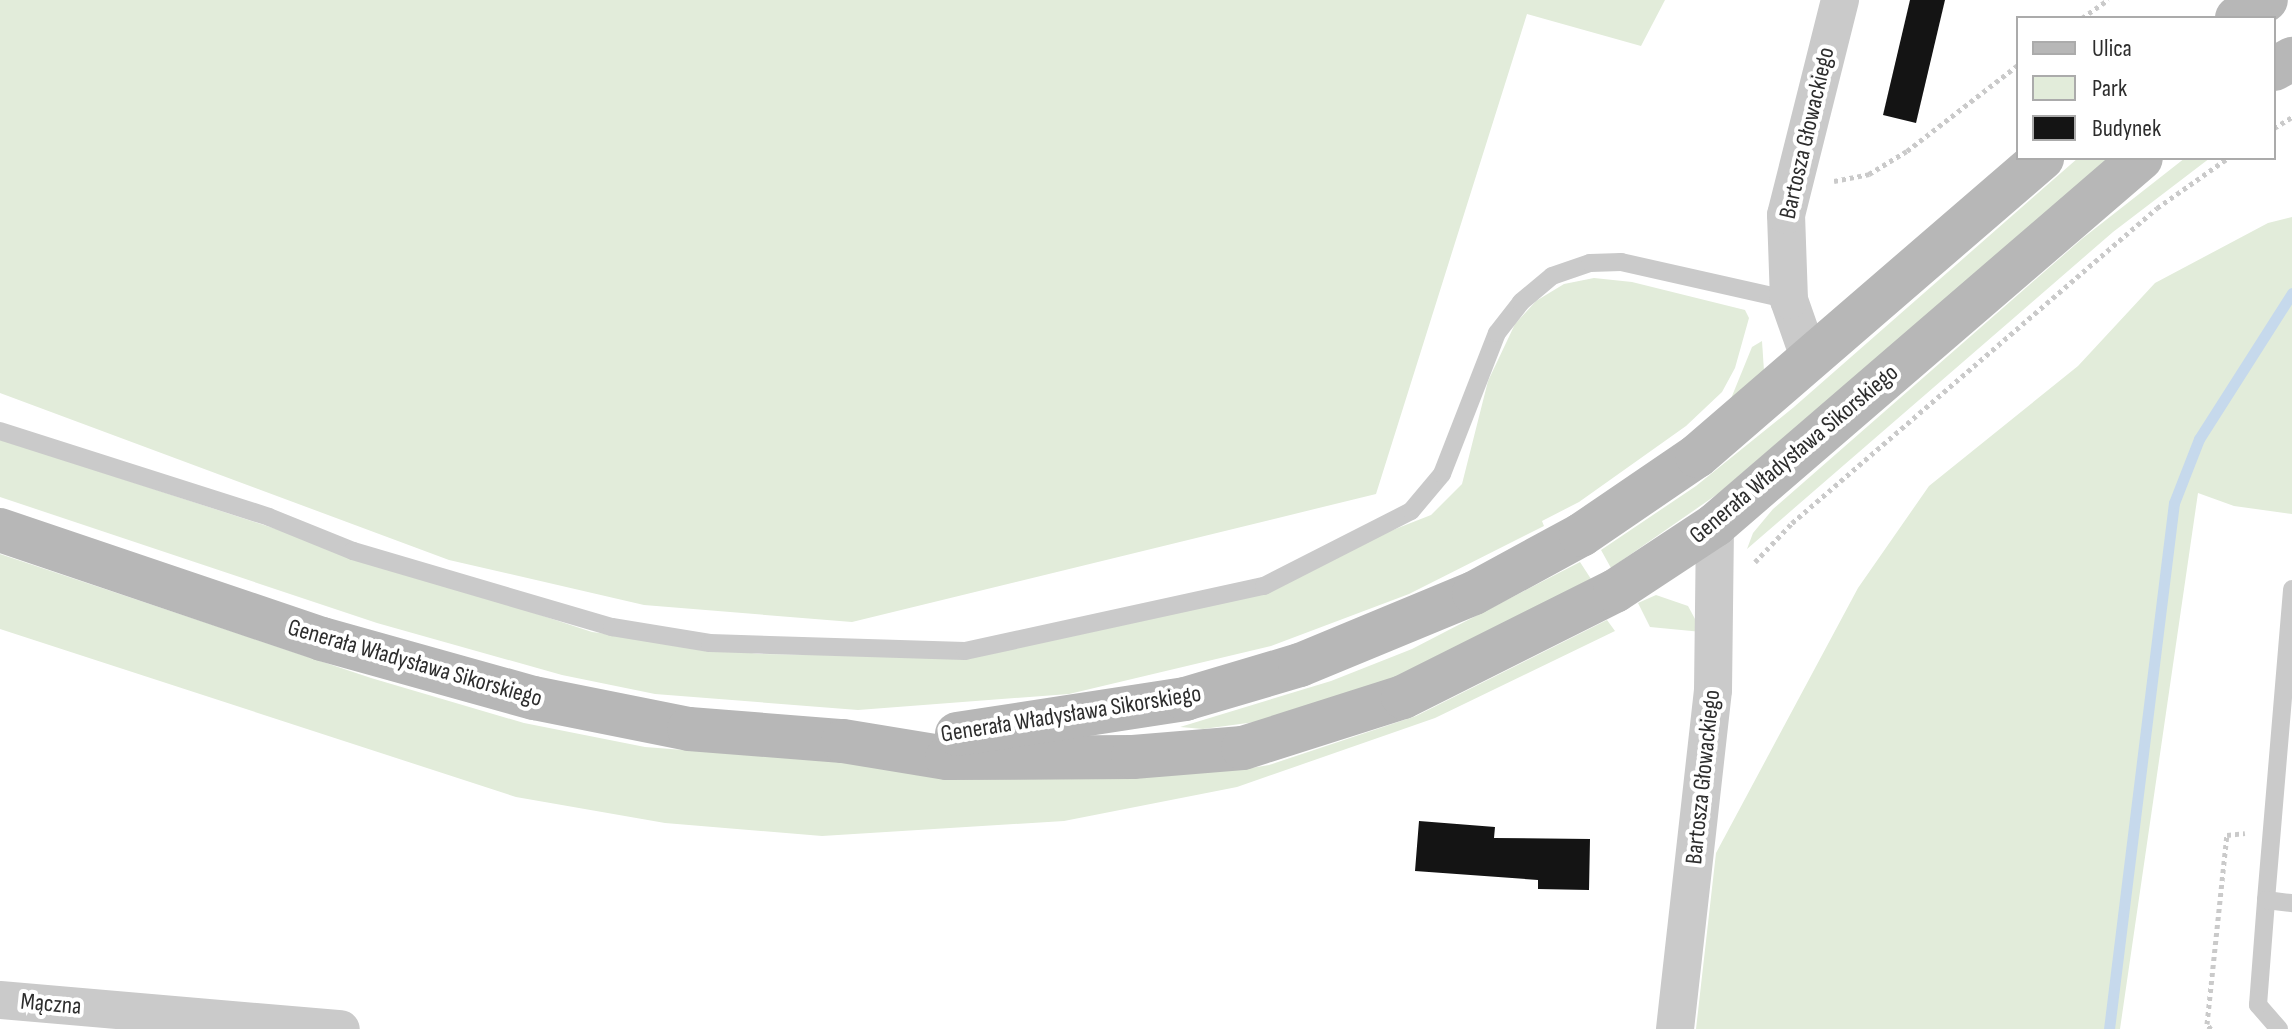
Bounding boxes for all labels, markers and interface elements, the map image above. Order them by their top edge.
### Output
legend [2016,16,2276,160]
text: Ulica [2092,34,2132,63]
street label: Bartosza Głowackiego [1773,44,1841,222]
text: Park [2092,74,2127,103]
text: Budynek [2092,114,2161,143]
street label: Generała Władysława Sikorskiego [1684,358,1904,550]
street label: Generała Władysława Sikorskiego [284,613,546,713]
street label: Generała Władysława Sikorskiego [939,679,1203,749]
street label: Bartosza Głowackiego [1680,688,1726,866]
street label: Mączna [19,987,83,1021]

